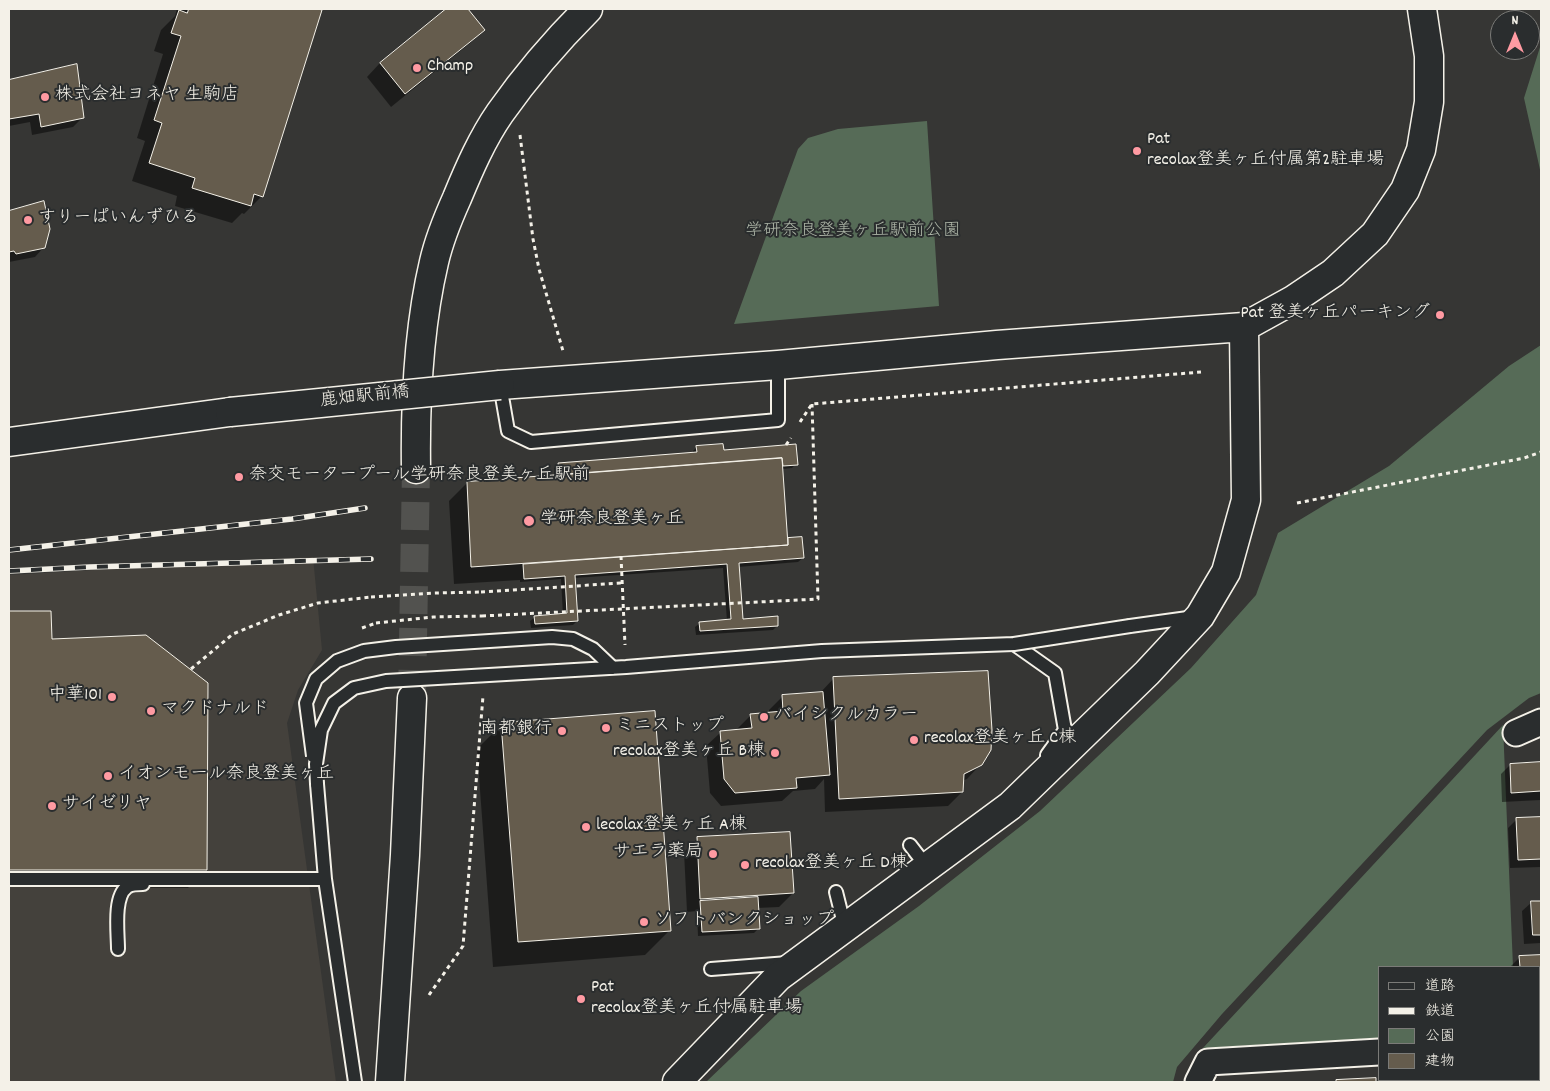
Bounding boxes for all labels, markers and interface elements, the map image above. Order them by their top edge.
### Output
north arrow [1490,10,1540,60]
text: N [1512,11,1518,31]
place label: Champ [427,57,473,79]
marker: Champ [411,62,423,74]
place label: 株式会社ヨネヤ 生駒店 [55,86,239,108]
marker: 株式会社ヨネヤ 生駒店 [39,91,51,103]
place label: Pat recolax登美ヶ丘付属第2駐車場 [1147,130,1384,172]
marker: Pat recolax登美ヶ丘付属第2駐車場 [1131,145,1143,157]
place label: すりーぱいんずひる [38,209,199,231]
marker: すりーぱいんずひる [22,214,34,226]
park label: 学研奈良登美ヶ丘駅前公園 [745,222,961,244]
place label: Pat 登美ヶ丘パーキング [1241,304,1430,326]
marker: Pat 登美ヶ丘パーキング [1434,309,1446,321]
street label: 鹿畑駅前橋 [319,383,411,413]
place label: 奈交モータープール学研奈良登美ヶ丘駅前 [249,466,590,488]
marker: 奈交モータープール学研奈良登美ヶ丘駅前 [233,471,245,483]
place label: 学研奈良登美ヶ丘 [540,510,684,532]
marker: 学研奈良登美ヶ丘 [522,514,536,528]
place label: 中華101 [48,686,102,708]
marker: 中華101 [106,691,118,703]
place label: マクドナルド [161,700,269,722]
marker: マクドナルド [145,705,157,717]
place label: バイシクルカラー [774,706,918,728]
marker: バイシクルカラー [758,711,770,723]
place label: ミニストップ [616,717,724,739]
place label: 南都銀行 [480,720,552,742]
marker: ミニストップ [600,722,612,734]
marker: 南都銀行 [556,725,568,737]
place label: recolax登美ヶ丘 C棟 [924,729,1076,751]
marker: recolax登美ヶ丘 C棟 [908,734,920,746]
place label: recolax登美ヶ丘 B棟 [613,742,765,764]
marker: recolax登美ヶ丘 B棟 [769,747,781,759]
place label: イオンモール奈良登美ヶ丘 [118,765,334,787]
marker: イオンモール奈良登美ヶ丘 [102,770,114,782]
place label: サイゼリヤ [62,795,152,817]
marker: サイゼリヤ [46,800,58,812]
place label: lecolax登美ヶ丘 A棟 [596,816,747,838]
marker: lecolax登美ヶ丘 A棟 [580,821,592,833]
place label: サエラ薬局 [613,843,703,865]
marker: サエラ薬局 [707,848,719,860]
place label: recolax登美ヶ丘 D棟 [755,854,908,876]
marker: recolax登美ヶ丘 D棟 [739,859,751,871]
place label: ソフトバンクショップ [654,911,834,933]
marker: ソフトバンクショップ [638,916,650,928]
legend [1378,966,1540,1081]
text: 道路 [1425,976,1455,998]
place label: Pat recolax登美ヶ丘付属駐車場 [591,978,802,1021]
marker: Pat recolax登美ヶ丘付属駐車場 [575,993,587,1005]
text: 鉄道 [1425,1001,1455,1023]
text: 公園 [1425,1026,1455,1048]
text: 建物 [1425,1051,1455,1073]

